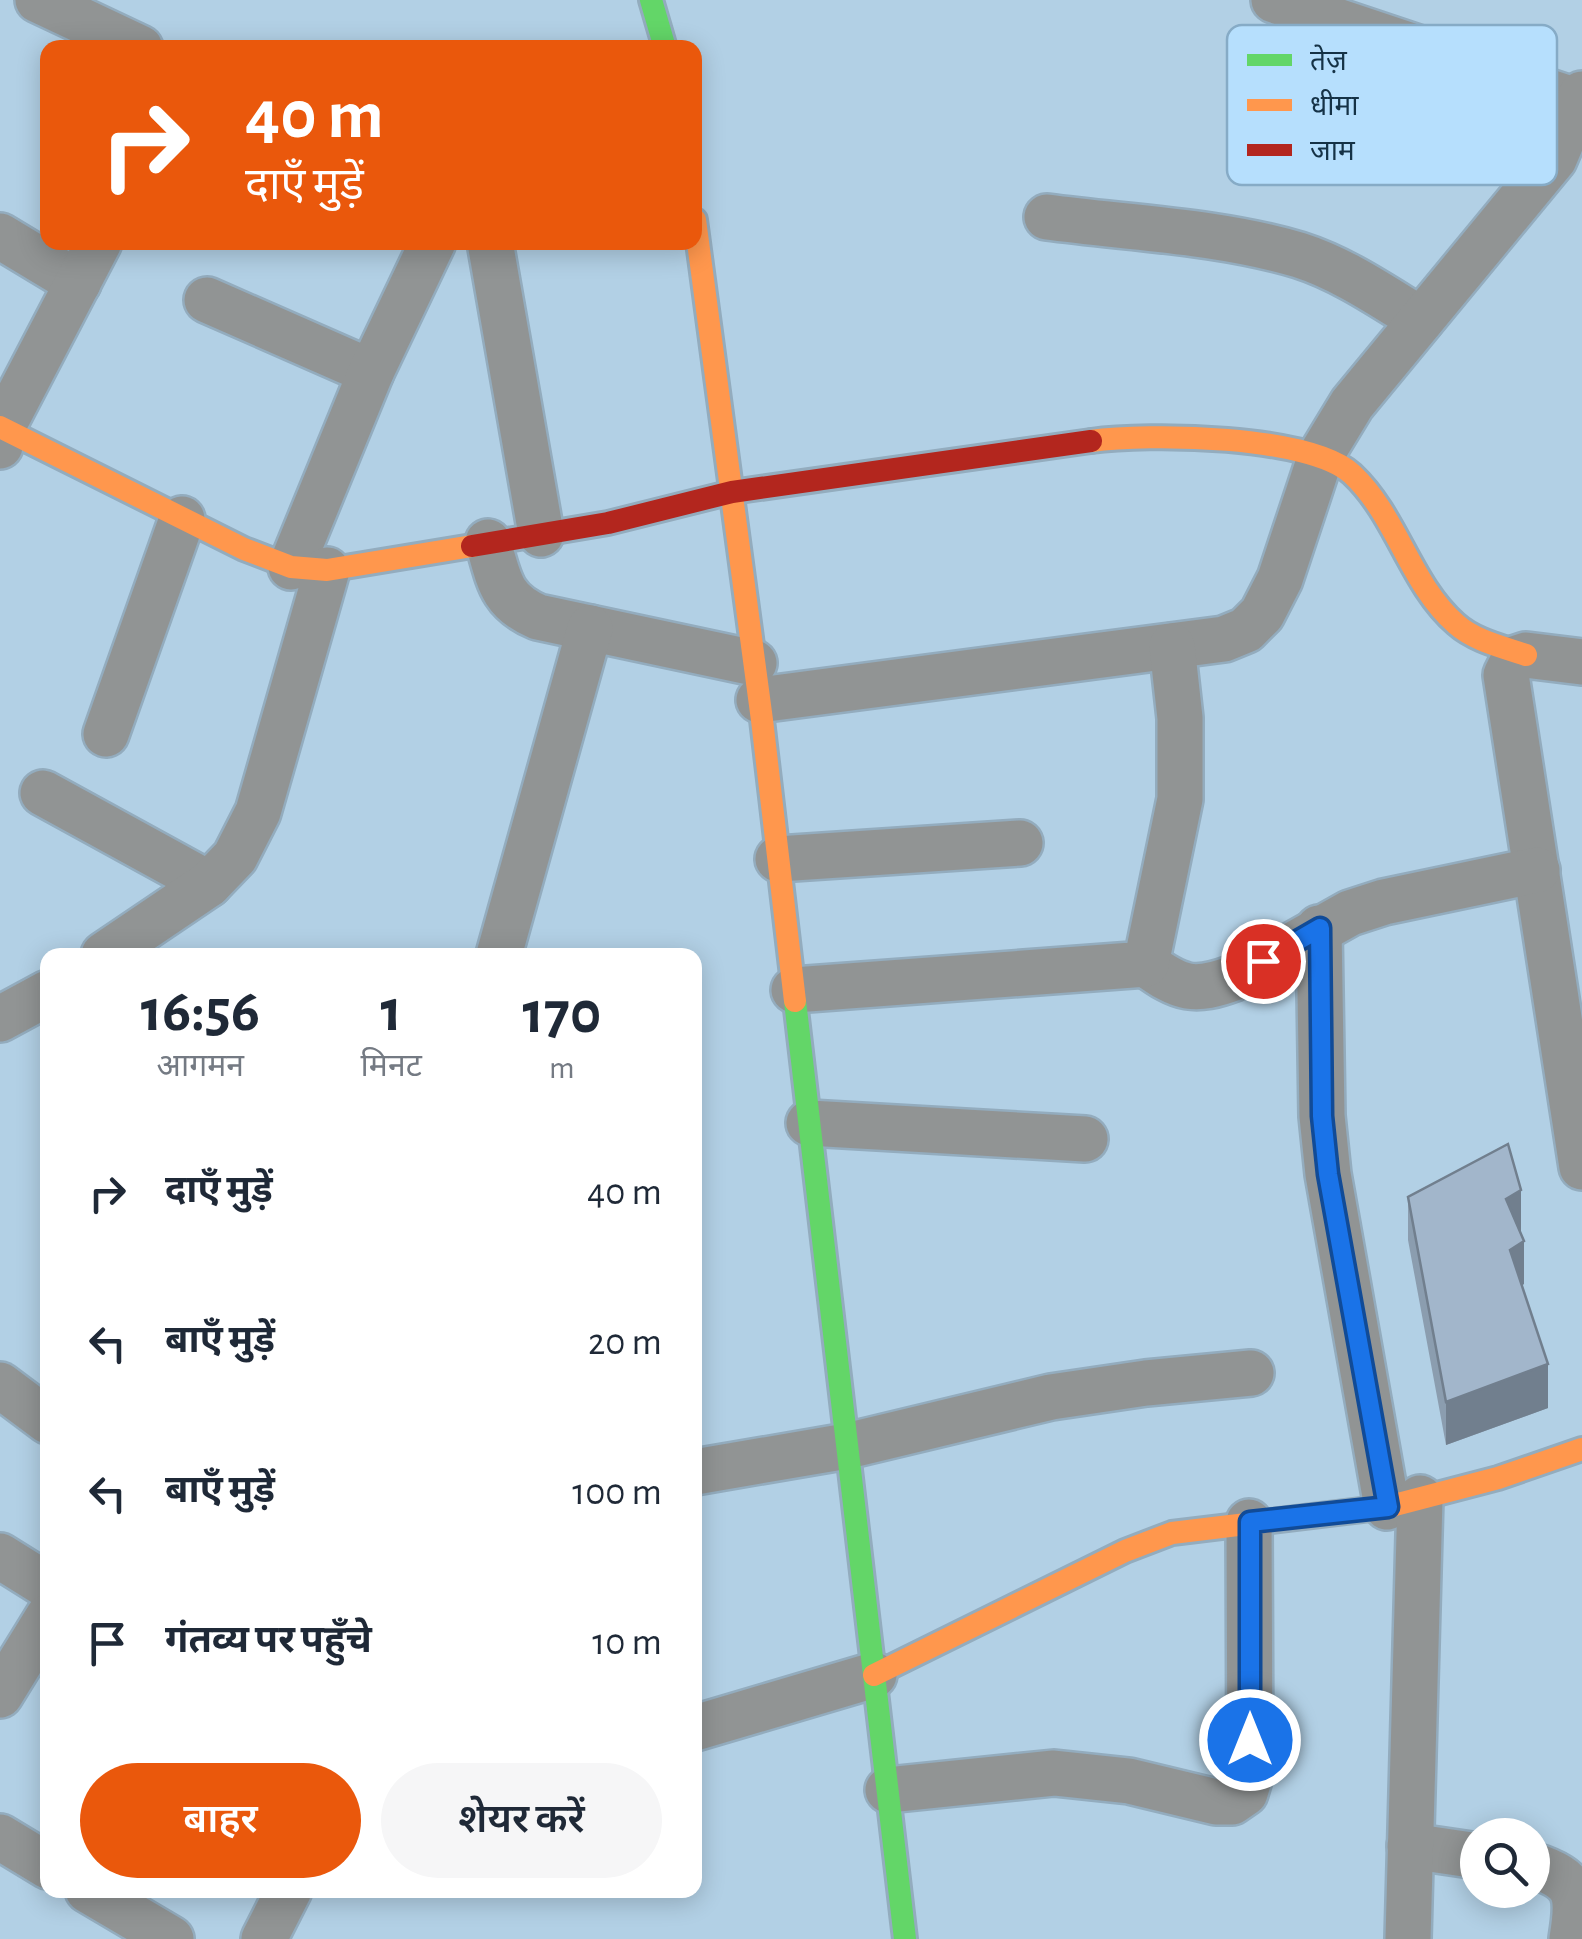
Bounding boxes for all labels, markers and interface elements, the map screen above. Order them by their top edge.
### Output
legend [1227,25,1557,185]
text: तेज़ [1310,44,1348,76]
icon: right [80,80,210,210]
text: 40 m [245,81,384,151]
text: धीमा [1310,89,1359,121]
text: जाम [1310,138,1356,166]
text: दाएँ मुड़ें [245,163,364,208]
pin [1221,919,1306,1004]
icon: arrive [1236,934,1291,989]
text: 16:56 [141,982,260,1042]
text: 1 [380,982,402,1042]
text: 170 [523,984,601,1044]
text: आगमन [156,1050,244,1082]
text: मिनट [361,1050,422,1082]
text: m [549,1052,575,1084]
icon: right [80,1166,135,1221]
text: दाएँ मुड़ें [165,1172,273,1210]
text: 40 m [587,1174,662,1212]
icon: left [80,1316,135,1371]
text: बाएँ मुड़ें [165,1322,275,1360]
text: 20 m [588,1324,662,1362]
icon: left [80,1466,135,1521]
text: बाएँ मुड़ें [165,1472,275,1510]
text: 100 m [572,1474,662,1512]
icon: arrive [80,1616,135,1671]
text: गंतव्य पर पहुँचे [165,1622,372,1660]
text: 10 m [592,1624,662,1662]
position arrow [1198,1688,1302,1792]
button: बाहर [80,1763,361,1878]
button: शेयर करें [381,1763,662,1878]
map controls [1460,1818,1550,1908]
button: search [1460,1818,1550,1908]

